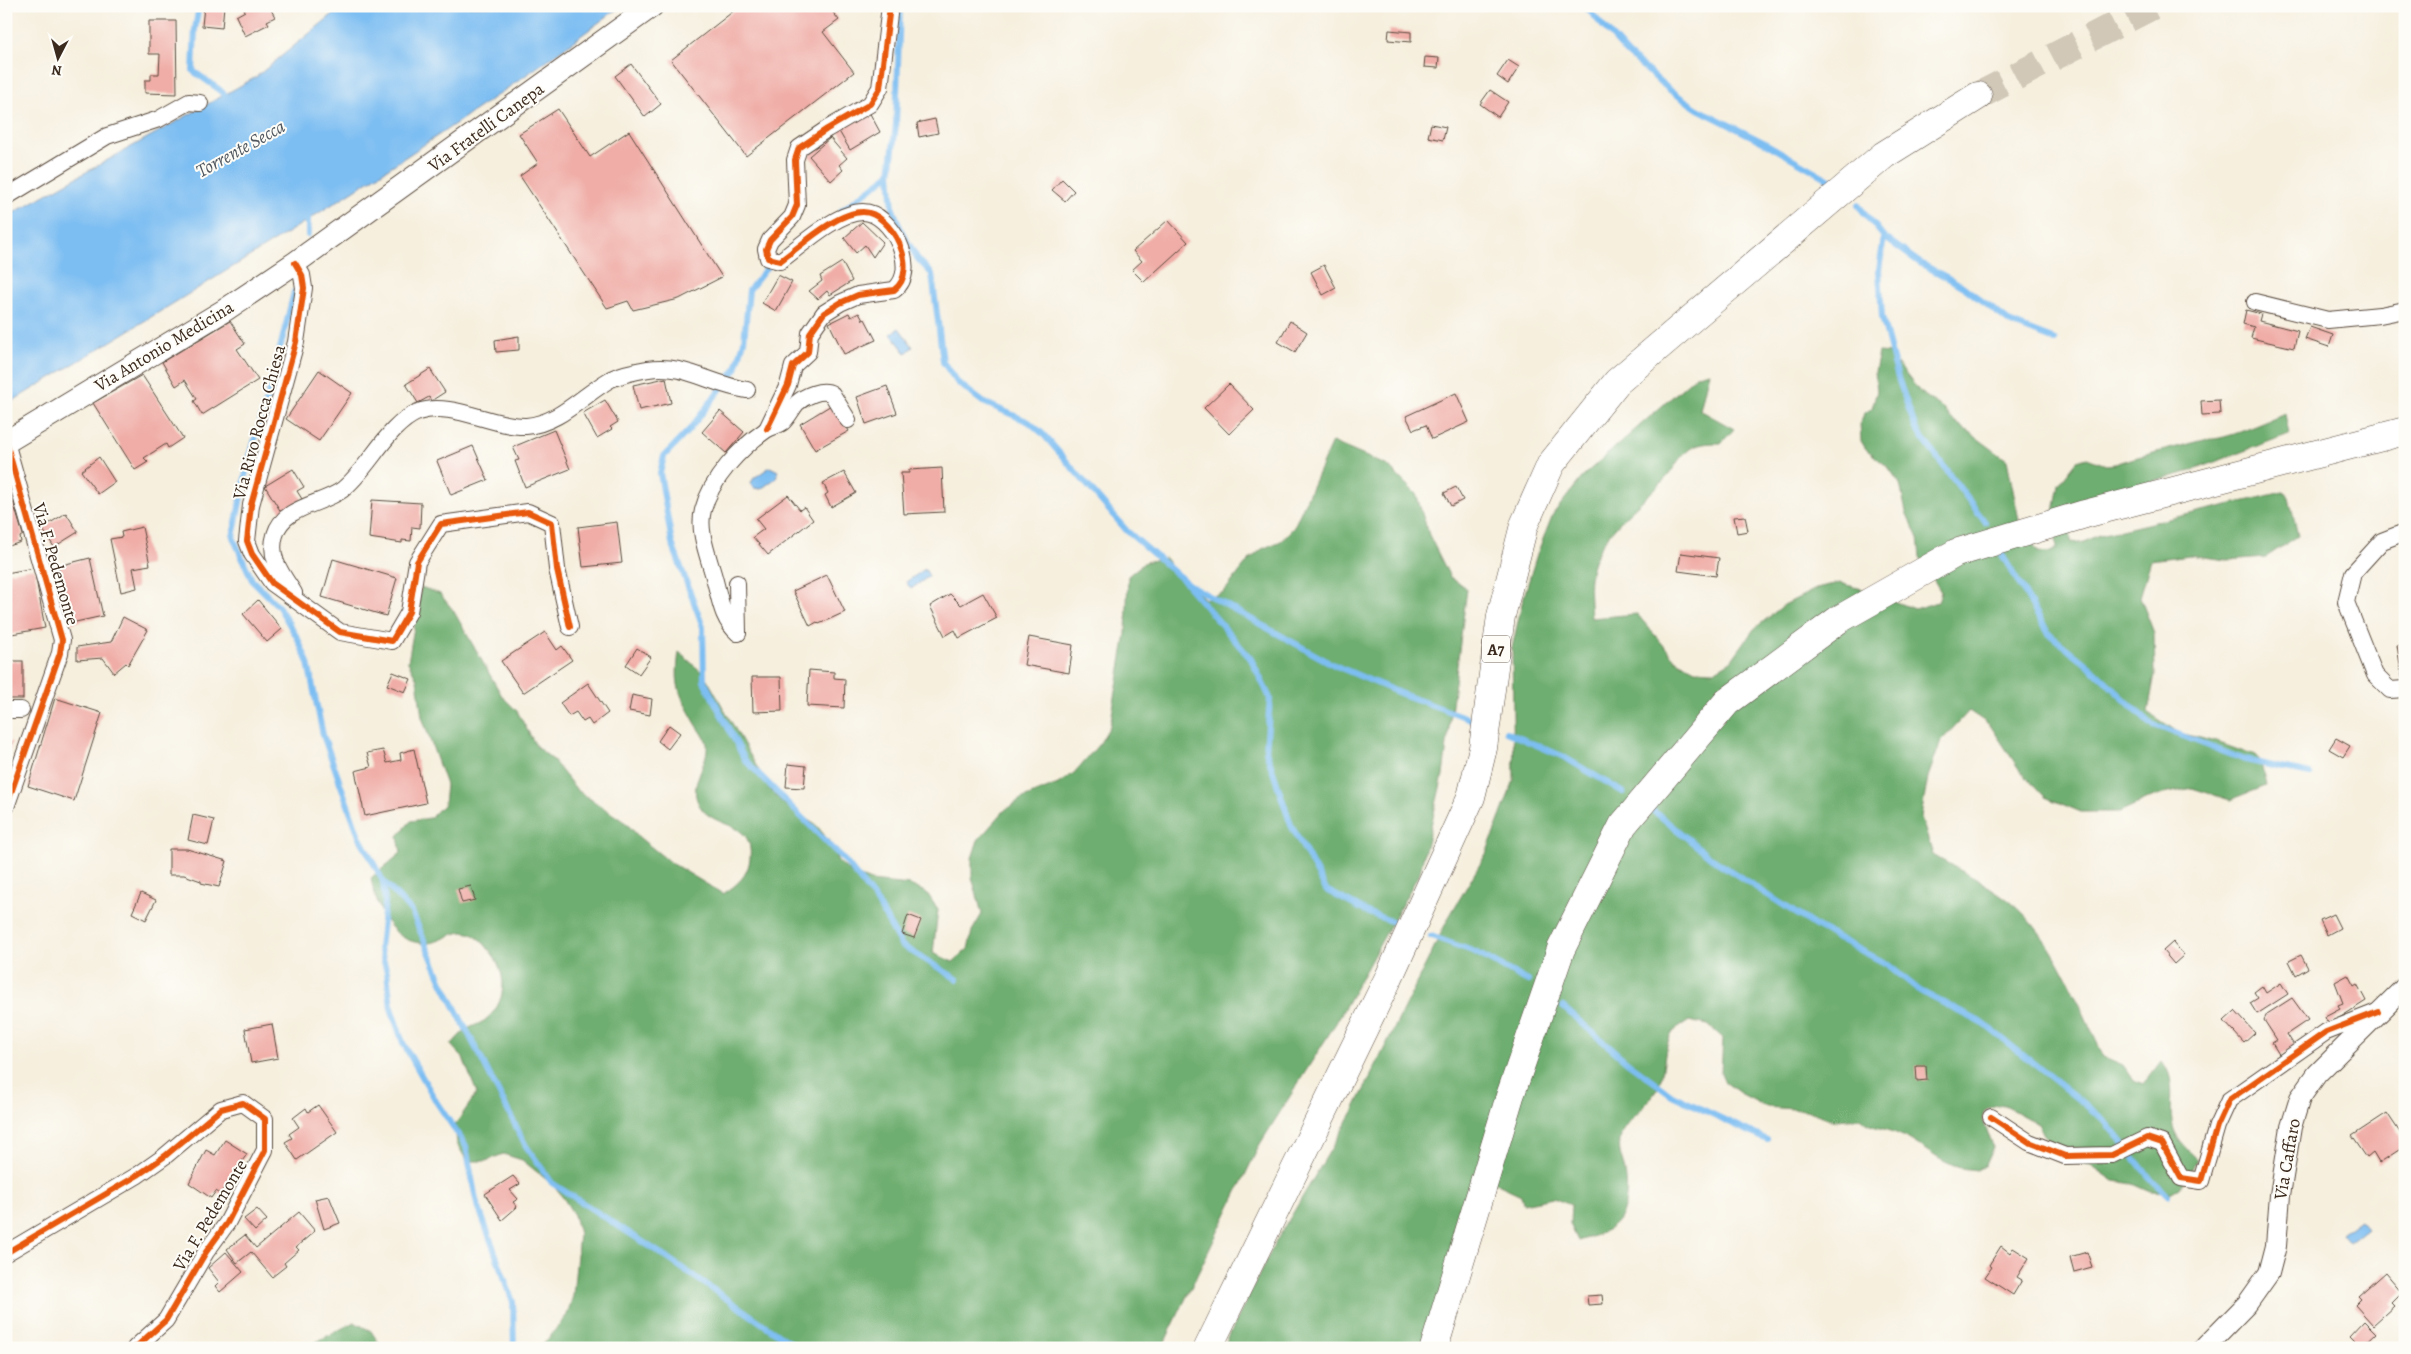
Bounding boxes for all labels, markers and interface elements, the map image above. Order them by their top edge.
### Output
north arrow [32,32,82,82]
text: N [51,60,63,80]
street label: Via Fratelli Canepa [422,76,549,178]
water label: Torrente Secca [191,114,290,184]
street label: Via Antonio Medicina [89,295,239,398]
street label: Via Rivo Rocca Chiesa [227,341,291,503]
street label: Via F. Pedemonte [27,499,85,628]
road number: A7 [1482,636,1510,662]
street label: Via Caffaro [2268,1116,2306,1203]
street label: Via F. Pedemonte [167,1155,253,1276]

